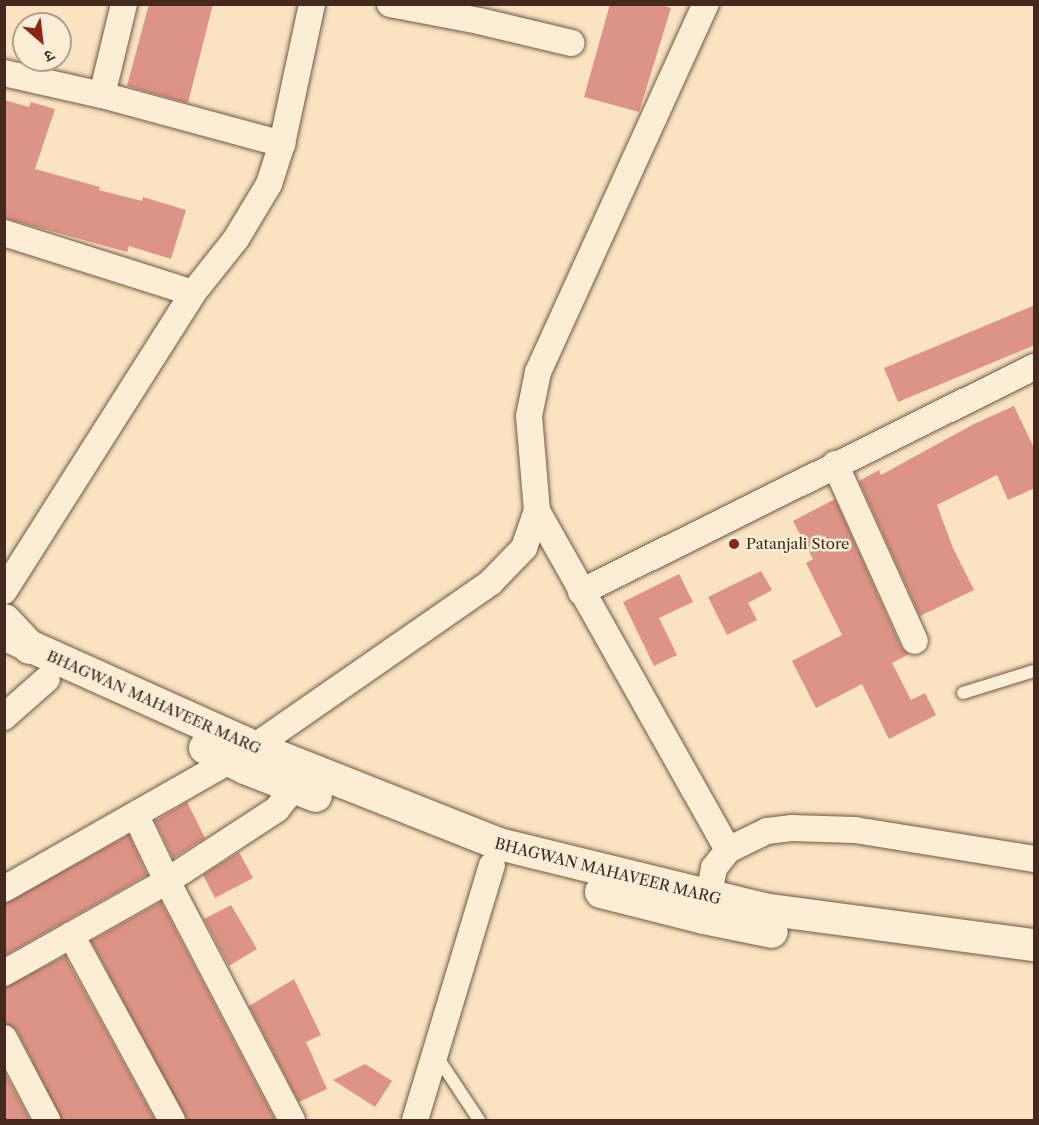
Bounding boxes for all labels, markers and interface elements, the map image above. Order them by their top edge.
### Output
north arrow [12,12,72,72]
text: उ [41,45,58,67]
place label: Patanjali Store [746,535,849,553]
marker: Patanjali Store [727,537,741,551]
street label: BHAGWAN MAHAVEER MARG [44,646,264,758]
street label: BHAGWAN MAHAVEER MARG [493,834,723,908]

